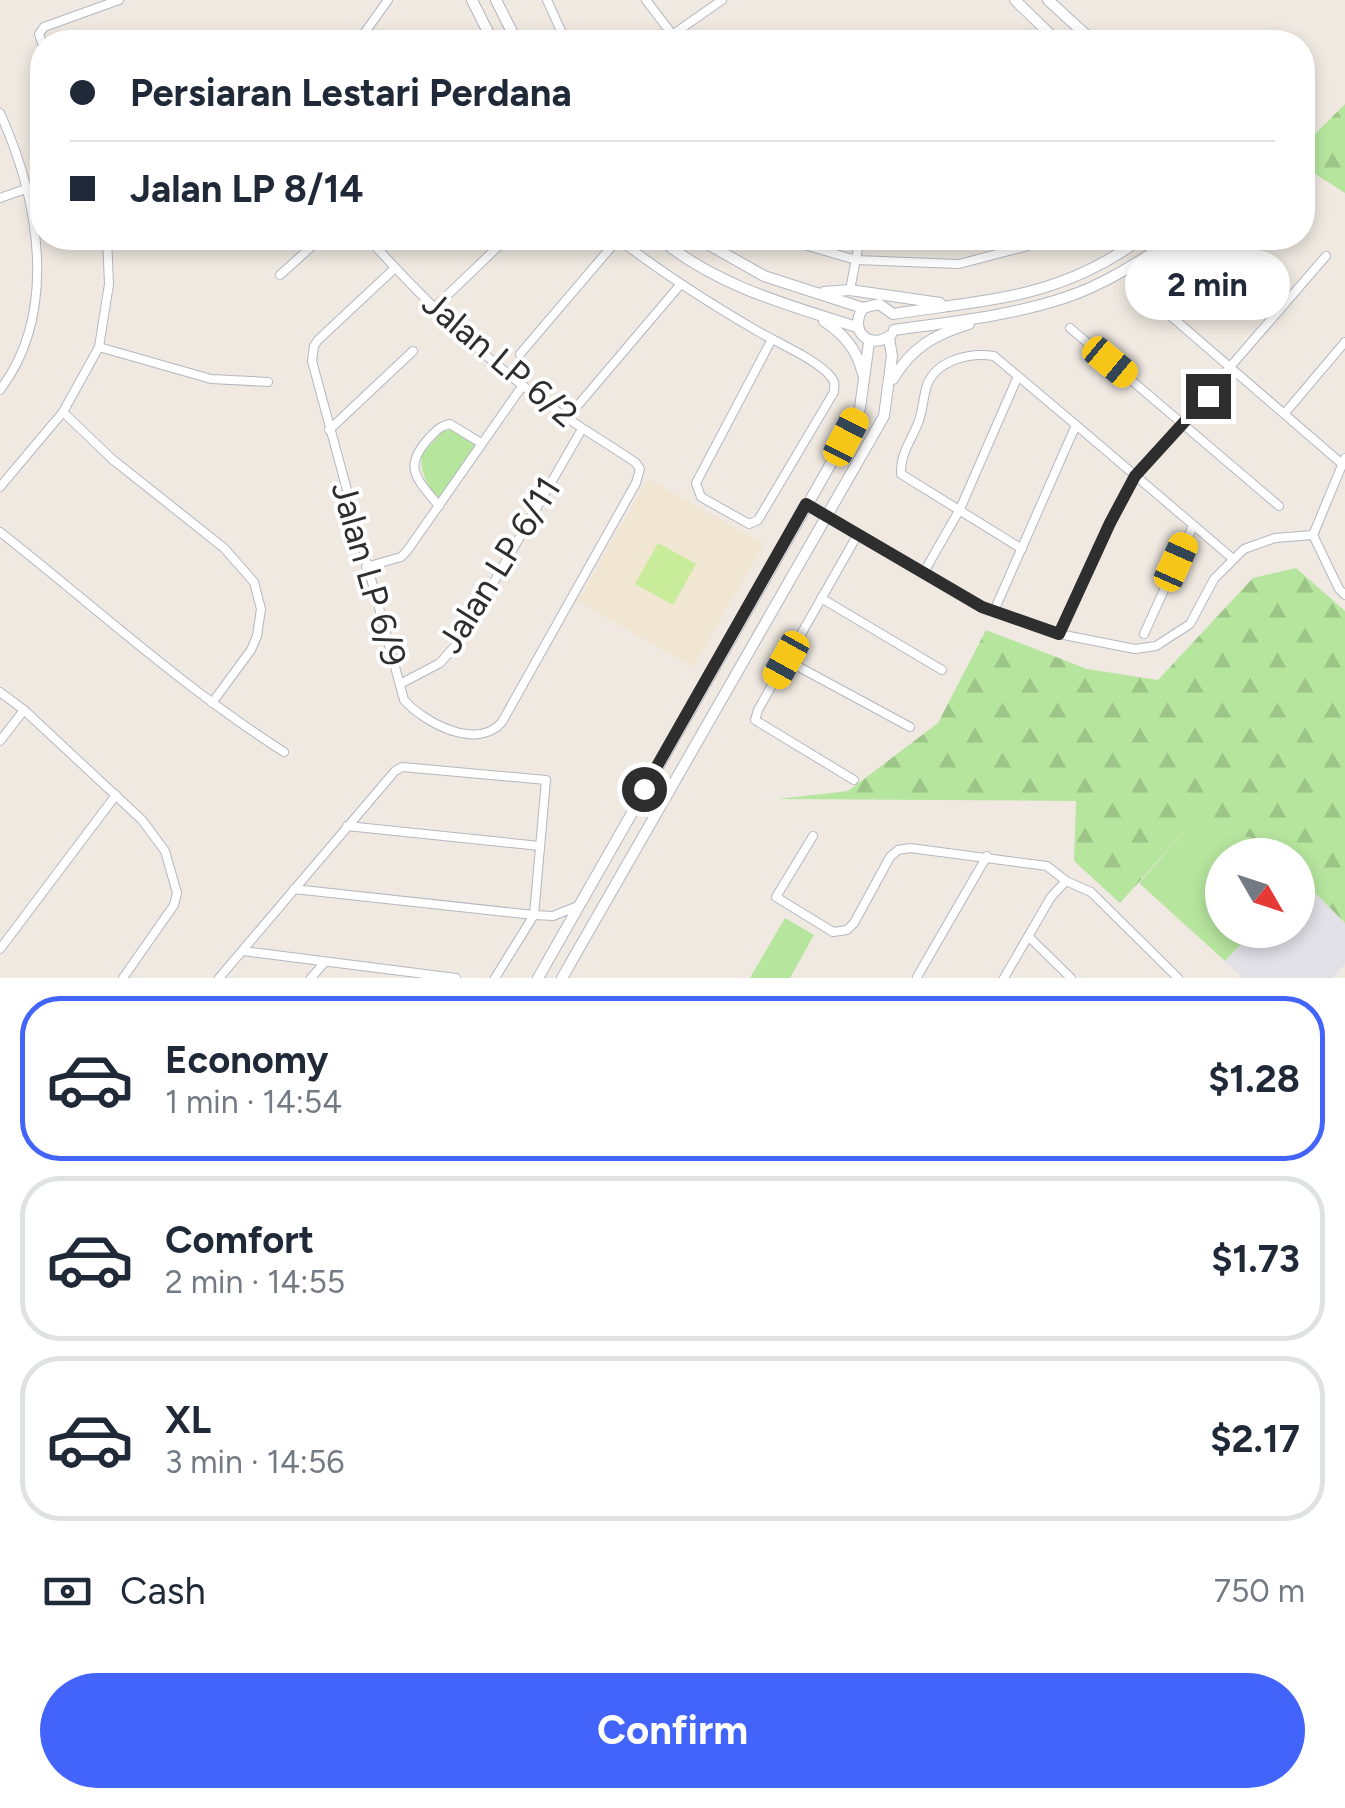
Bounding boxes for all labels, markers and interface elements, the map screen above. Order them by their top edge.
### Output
text: Persiaran Lestari Perdana [130,70,572,116]
text: Jalan LP 8/14 [130,166,364,212]
callout: 2 min [1126,251,1290,321]
text: 2 min [1167,266,1248,304]
street label: Jalan LP 6/2 [414,282,586,436]
car [1077,331,1143,393]
route end [1186,374,1231,419]
car [819,403,873,471]
street label: Jalan LP 6/11 [428,469,570,661]
street label: Jalan LP 6/9 [323,477,415,671]
car [1150,528,1202,596]
car [758,626,814,694]
route start [622,767,667,812]
north arrow [1205,838,1315,948]
map controls [1205,838,1315,948]
icon: car [45,1034,135,1124]
text: Economy [165,1037,328,1083]
text: $1.28 [1208,1056,1300,1102]
text: 1 min · 14:54 [165,1083,342,1121]
icon: car [45,1214,135,1304]
text: Comfort [165,1217,314,1263]
text: $1.73 [1211,1236,1300,1282]
text: 2 min · 14:55 [165,1263,345,1301]
icon: car [45,1394,135,1484]
text: XL [165,1397,211,1443]
text: $2.17 [1210,1416,1300,1462]
text: 3 min · 14:56 [165,1443,344,1481]
icon: cash [40,1564,95,1619]
text: Cash [120,1568,206,1614]
text: 750 m [1214,1572,1305,1610]
button: Confirm [40,1673,1305,1788]

